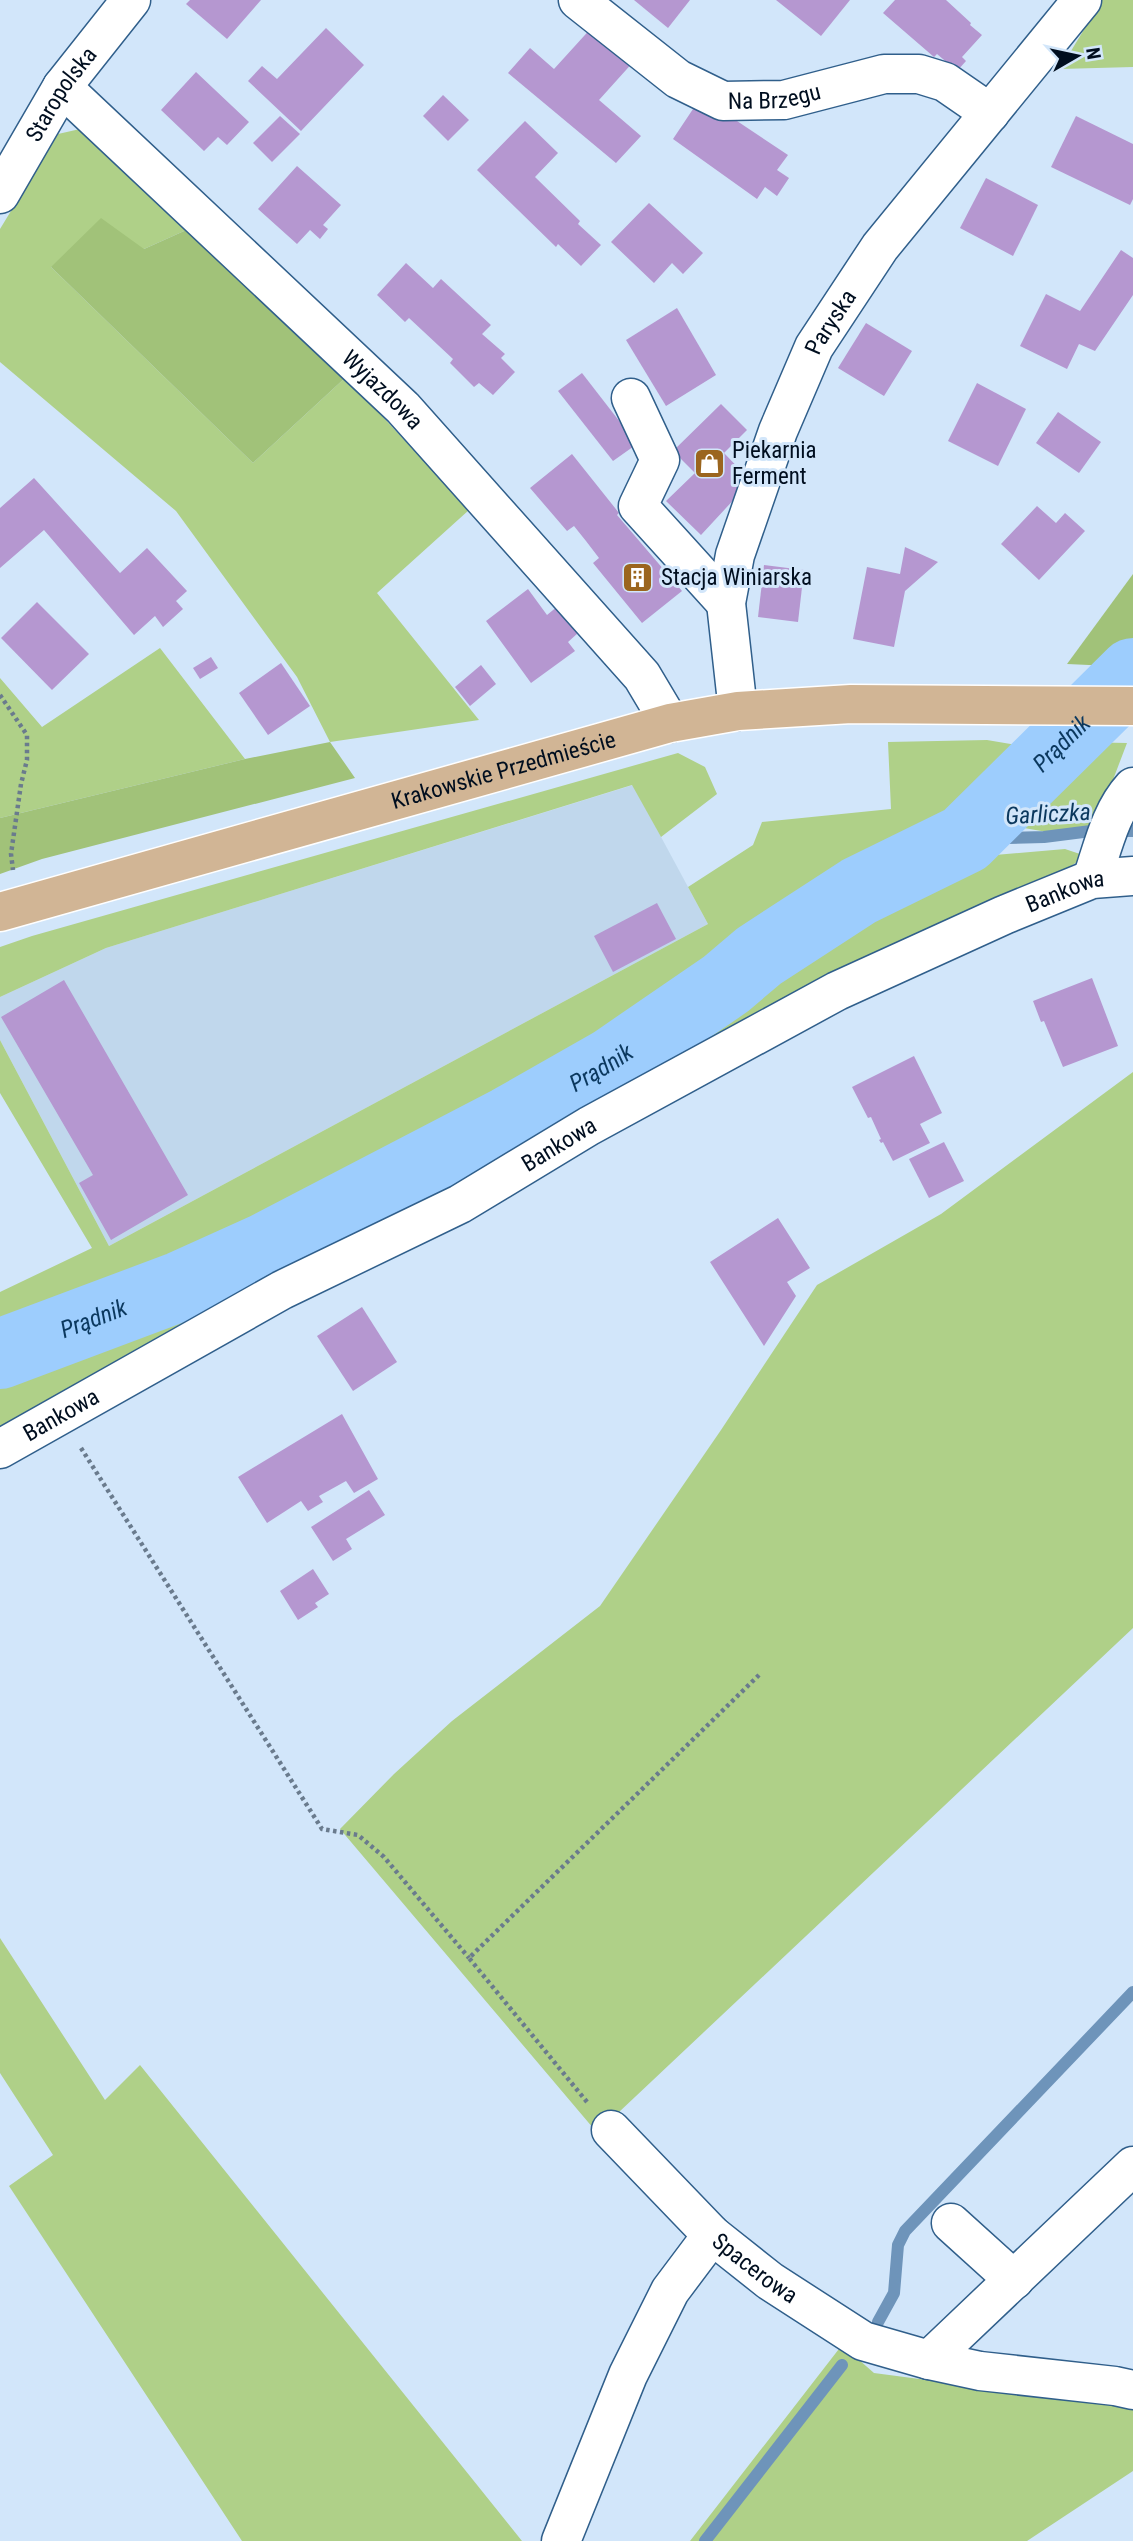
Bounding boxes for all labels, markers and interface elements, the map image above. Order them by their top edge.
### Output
north arrow [1042,21,1112,91]
street label: Staropolska [20,42,102,147]
text: N [1081,46,1106,61]
street label: Na Brzegu [728,78,823,115]
street label: Paryska [800,285,862,358]
street label: Wyjazdowa [336,345,429,435]
place label: Piekarnia Ferment [732,437,817,490]
shop icon: Piekarnia Ferment [692,446,726,480]
building icon: Stacja Winiarska [621,560,655,594]
place label: Stacja Winiarska [661,564,812,591]
water label: Prądnik [1027,709,1097,778]
street label: Krakowskie Przedmieście [388,726,619,815]
water label: Garliczka [1005,798,1091,830]
street label: Bankowa [1022,865,1105,919]
water label: Prądnik [564,1038,639,1098]
street label: Bankowa [517,1112,601,1178]
water label: Prądnik [56,1293,131,1344]
street label: Bankowa [19,1383,104,1447]
street label: Spacerowa [707,2227,803,2309]

